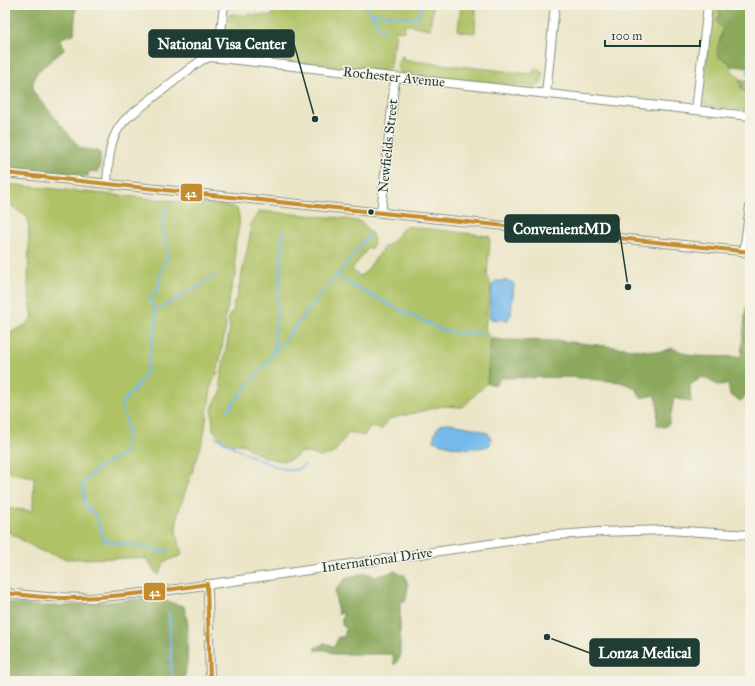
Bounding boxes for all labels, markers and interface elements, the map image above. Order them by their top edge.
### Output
scale bar [605,22,700,48]
text: 100 m [611,29,642,43]
callout: National Visa Center [149,30,294,57]
text: National Visa Center [158,35,287,53]
street label: Rochester Avenue [342,63,446,91]
street label: Newfields Street [375,98,401,194]
line badge: 42 [180,183,203,202]
text: 42 [185,187,197,201]
unlabelled marker [366,207,376,217]
callout: ConvenientMD [505,215,619,242]
text: ConvenientMD [513,220,611,238]
street label: International Drive [321,544,434,576]
line badge: 42 [143,582,166,601]
text: 42 [149,586,161,600]
callout: Lonza Medical [590,639,699,666]
text: Lonza Medical [598,644,693,662]

